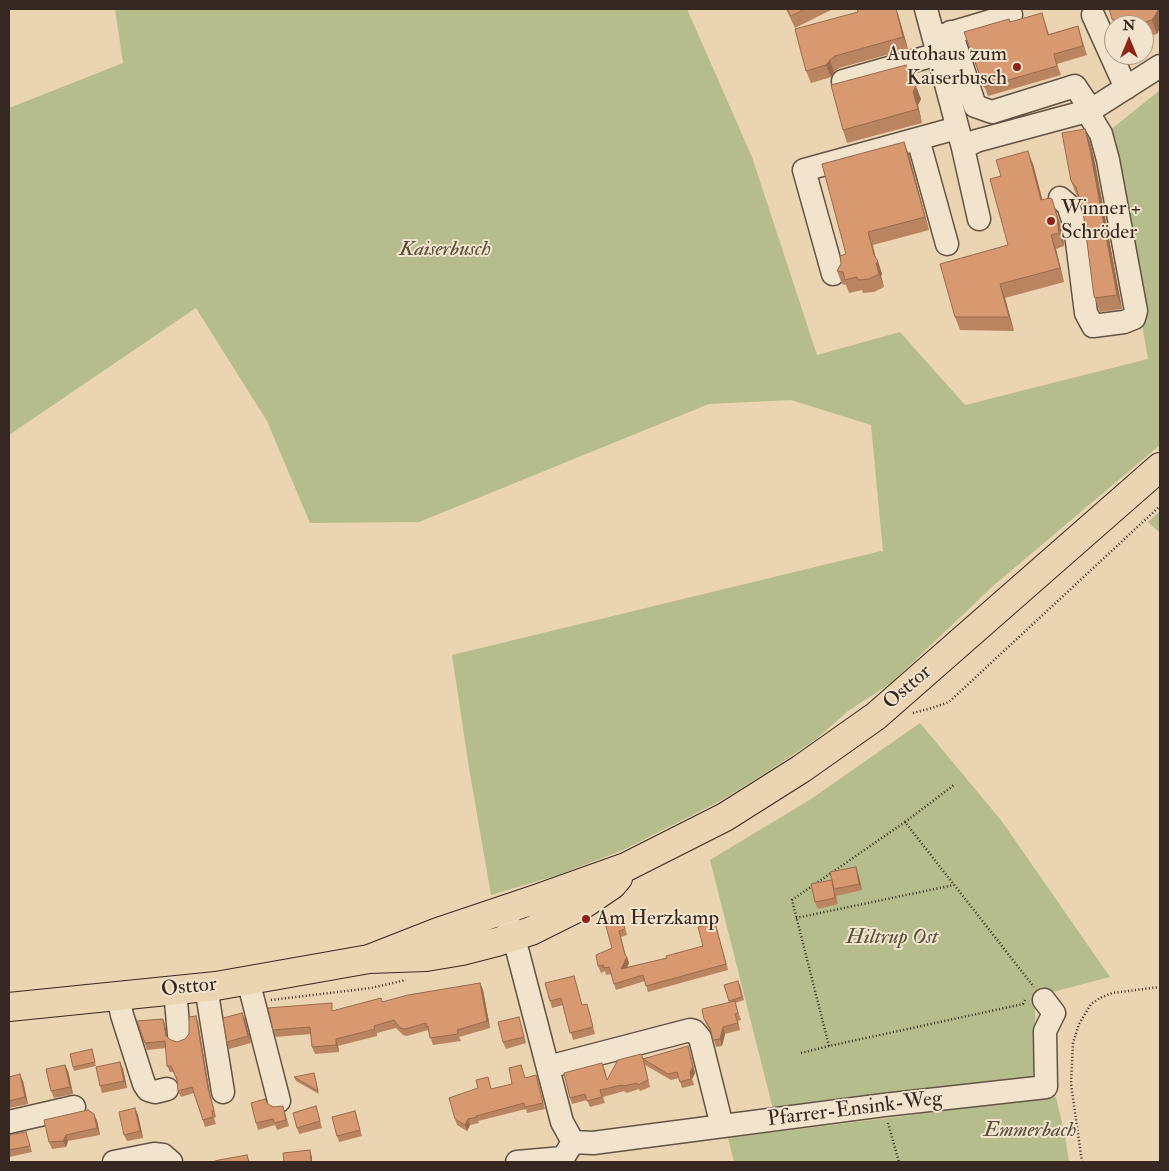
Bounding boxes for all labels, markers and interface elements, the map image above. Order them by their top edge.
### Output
north arrow [1104,15,1154,65]
text: N [1123,17,1135,34]
place label: Autohaus zum Kaiserbusch [887,42,1007,92]
marker: Autohaus zum Kaiserbusch [1011,61,1023,73]
place label: Winner + Schröder [1061,196,1141,246]
marker: Winner + Schröder [1045,215,1057,227]
park label: Kaiserbusch [399,237,491,263]
street label: Osttor [879,660,937,716]
place label: Am Herzkamp [596,906,719,932]
marker: Am Herzkamp [580,913,592,925]
park label: Hiltrup Ost [846,925,938,951]
street label: Osttor [160,973,218,1003]
street label: Pfarrer-Ensink-Weg [766,1087,944,1133]
park label: Emmerbach [983,1118,1077,1144]

